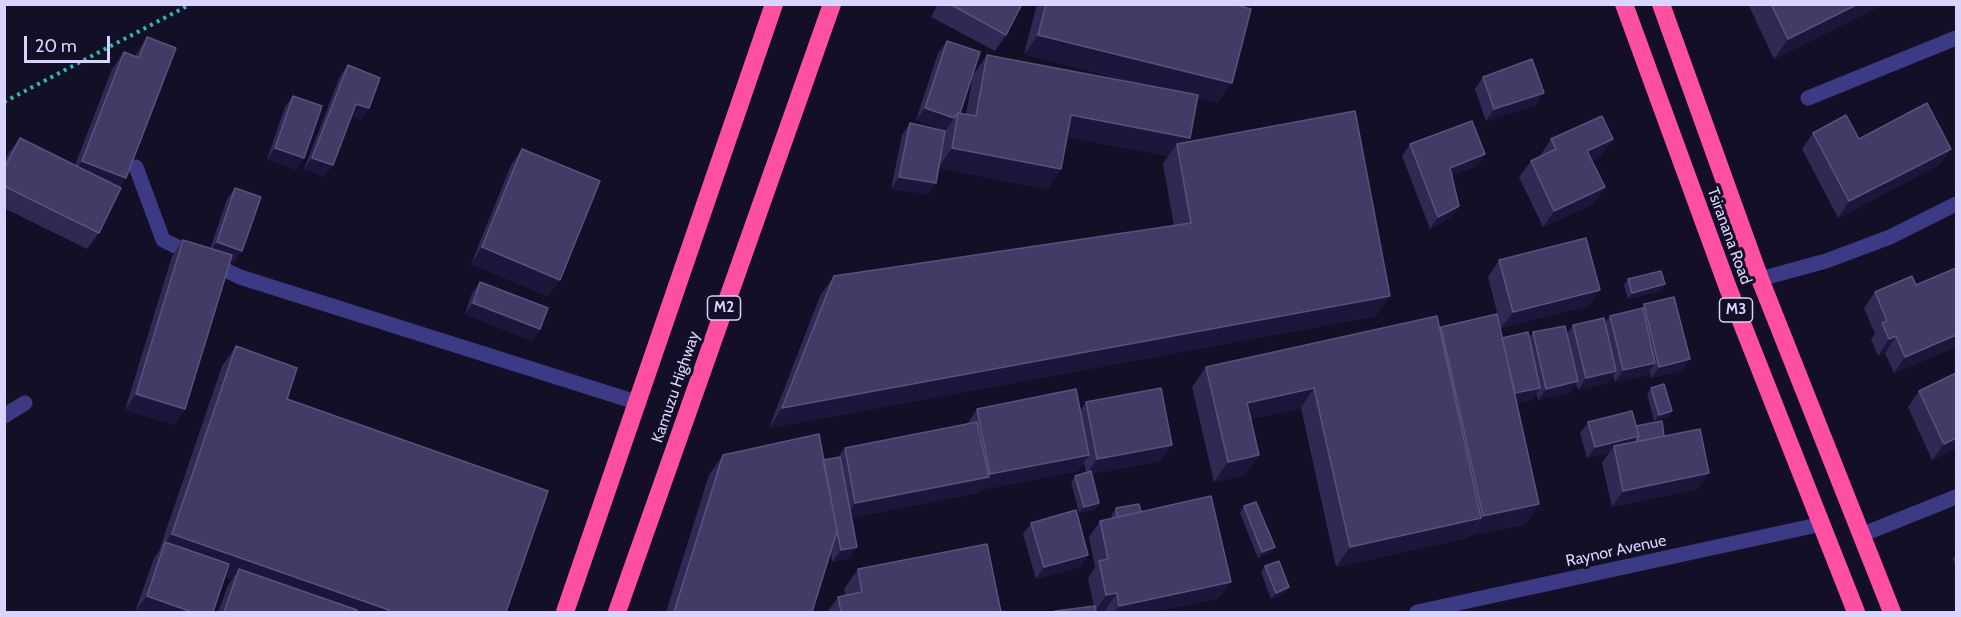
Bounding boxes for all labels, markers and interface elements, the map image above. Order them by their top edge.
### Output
scale bar [27,24,112,62]
text: 20 m [35,35,77,57]
street label: Tsiranana Road [1703,185,1755,287]
road number: M2 [708,296,740,320]
road number: M3 [1720,298,1752,322]
street label: Kamuzu Highway [648,329,704,445]
street label: Raynor Avenue [1564,531,1668,571]

